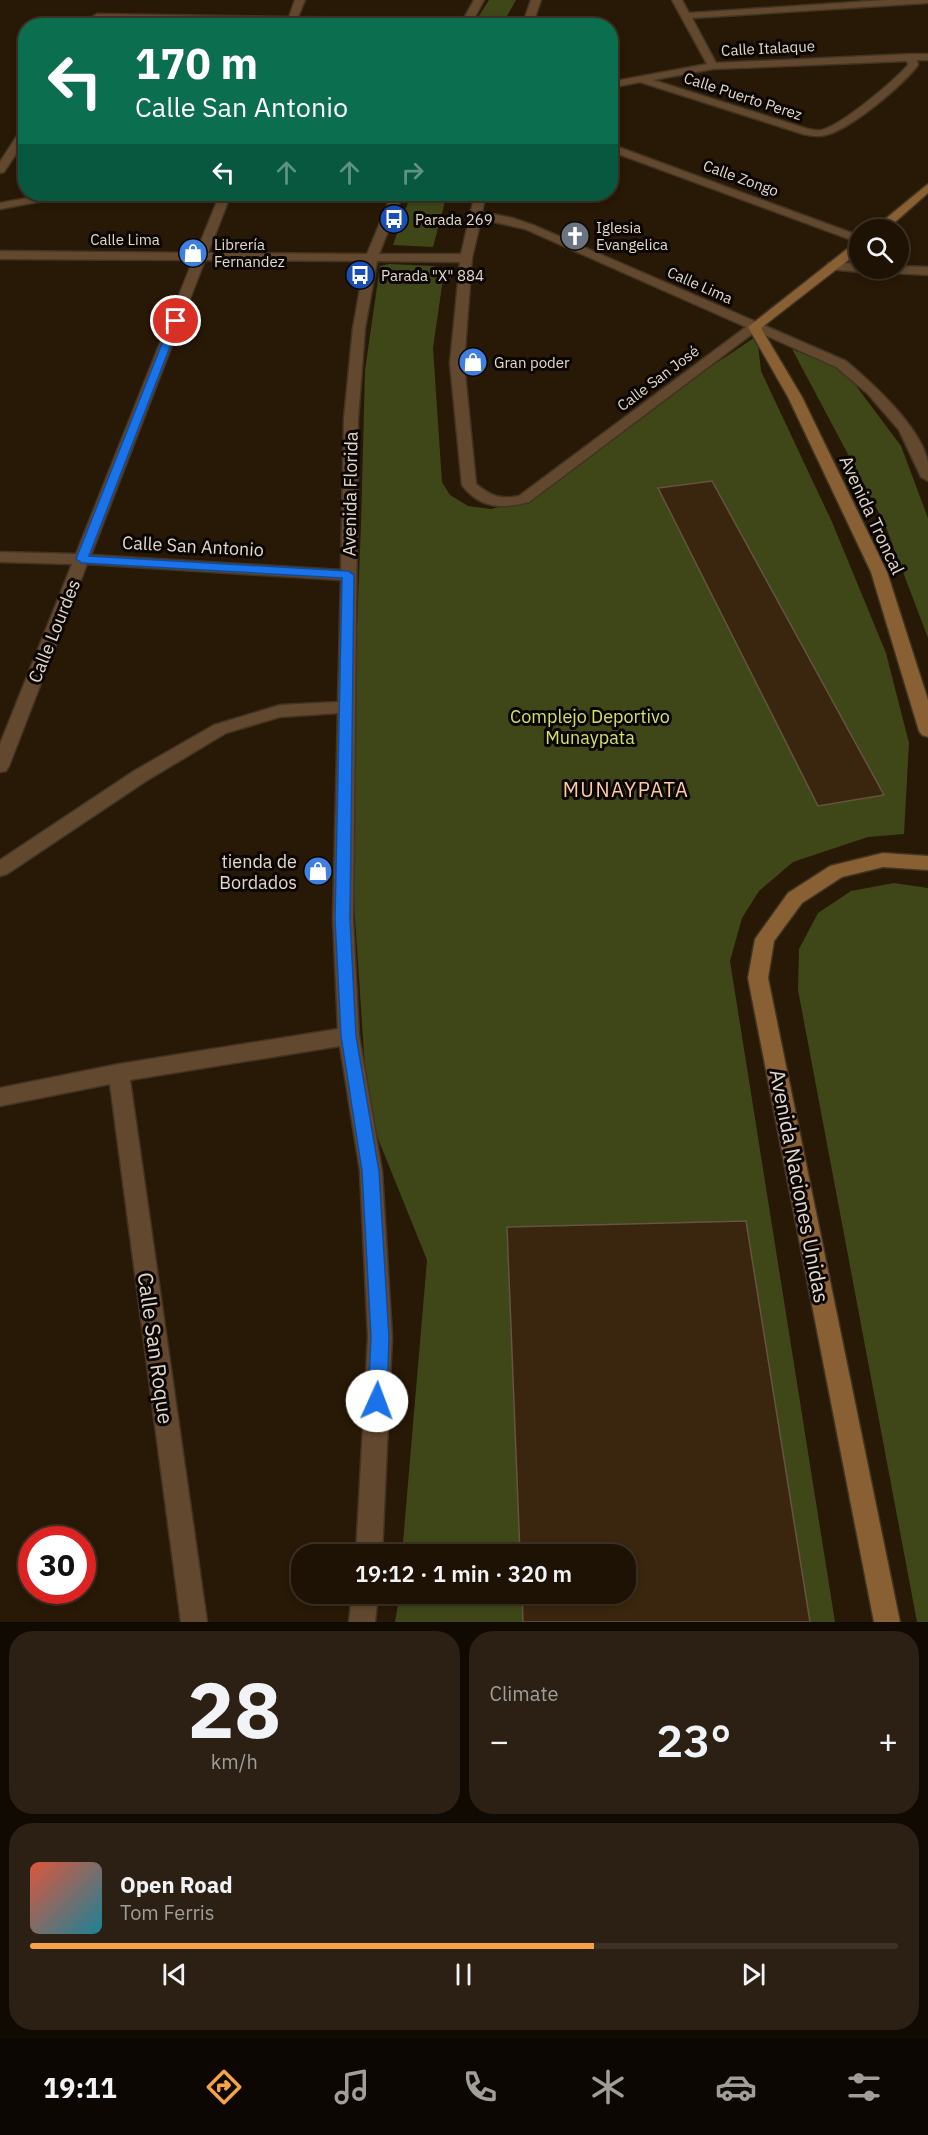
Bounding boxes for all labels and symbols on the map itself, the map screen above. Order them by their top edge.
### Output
street label: Calle Italaque [721,36,815,60]
street label: Calle Puerto Perez [681,68,805,124]
street label: Calle Zongo [701,156,781,200]
bus stop icon: Parada 269 [378,203,410,235]
place label: Parada 269 [415,210,493,229]
place label: Iglesia Evangelica [596,218,668,254]
church icon: Iglesia Evangelica [559,220,591,252]
street label: Calle Lima [90,230,160,249]
place label: Librería Fernandez [214,235,285,271]
shop icon: Librería Fernandez [177,237,209,269]
bus stop icon: Parada "X" 884 [344,259,376,291]
street label: Calle Lima [664,262,736,308]
place label: Parada "X" 884 [381,266,484,285]
pin [150,295,201,346]
street label: Calle San José [613,341,703,415]
shop icon: Gran poder [457,346,489,378]
place label: Gran poder [494,353,570,372]
street label: Avenida Florida [337,431,363,557]
street label: Avenida Troncal [834,452,910,578]
street label: Calle San Antonio [121,531,265,561]
street label: Calle Lourdes [23,576,85,686]
park label: Complejo Deportivo Munaypata [510,705,670,749]
district label: MUNAYPATA [563,776,689,803]
place label: tienda de Bordados [219,850,297,894]
shop icon: tienda de Bordados [302,855,334,887]
street label: Avenida Naciones Unidas [764,1067,836,1305]
street label: Calle San Roque [131,1270,181,1426]
position arrow [345,1369,409,1433]
speed limit sign: 30 [18,1526,96,1604]

